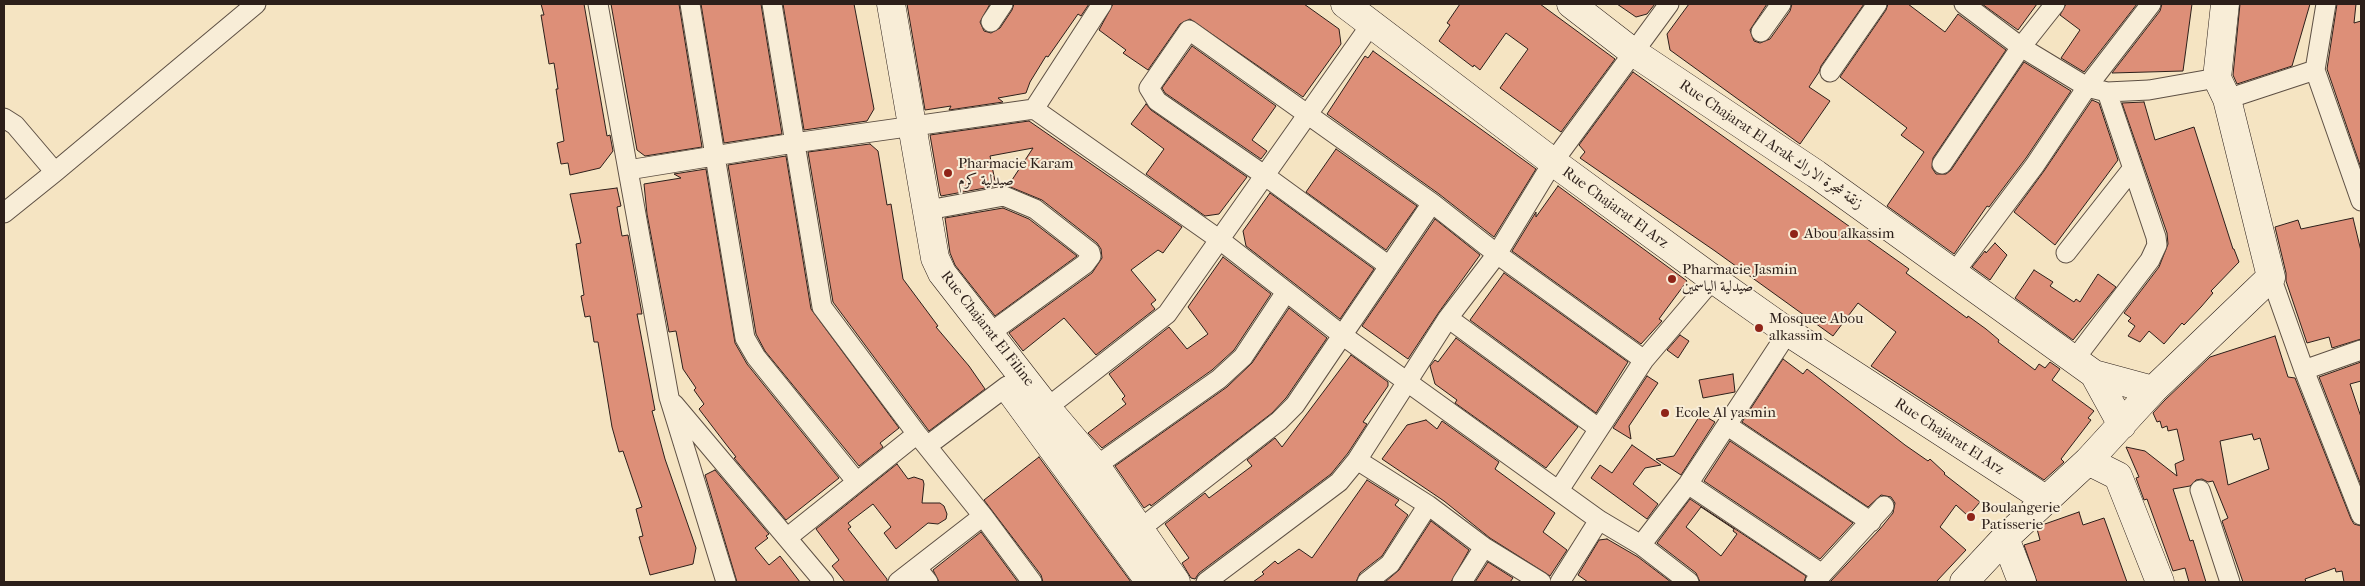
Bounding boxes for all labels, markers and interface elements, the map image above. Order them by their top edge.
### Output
street label: Rue Chajarat El Arak زنقة شجرة الاراك [1676,77,1866,213]
place label: Pharmacie Karam صيدلية كرم [958,155,1074,190]
street label: Rue Chajarat El Arz [1558,163,1672,253]
marker: Pharmacie Karam صيدلية كرم [942,167,954,179]
place label: Abou alkassim [1804,225,1894,243]
marker: Abou alkassim [1788,228,1800,240]
place label: Pharmacie Jasmin صيدلية الياسمين [1682,261,1797,296]
street label: Rue Chajarat El Filine [936,268,1038,390]
marker: Pharmacie Jasmin صيدلية الياسمين [1666,273,1678,285]
place label: Mosquee Abou alkassim [1769,310,1863,345]
marker: Mosquee Abou alkassim [1753,322,1765,334]
street label: Rue Chajarat El Arz [1891,395,2007,479]
place label: Ecole Al yasmin [1675,404,1776,422]
marker: Ecole Al yasmin [1659,407,1671,419]
place label: Boulangerie Patisserie [1981,499,2060,534]
marker: Boulangerie Patisserie [1965,511,1977,523]

